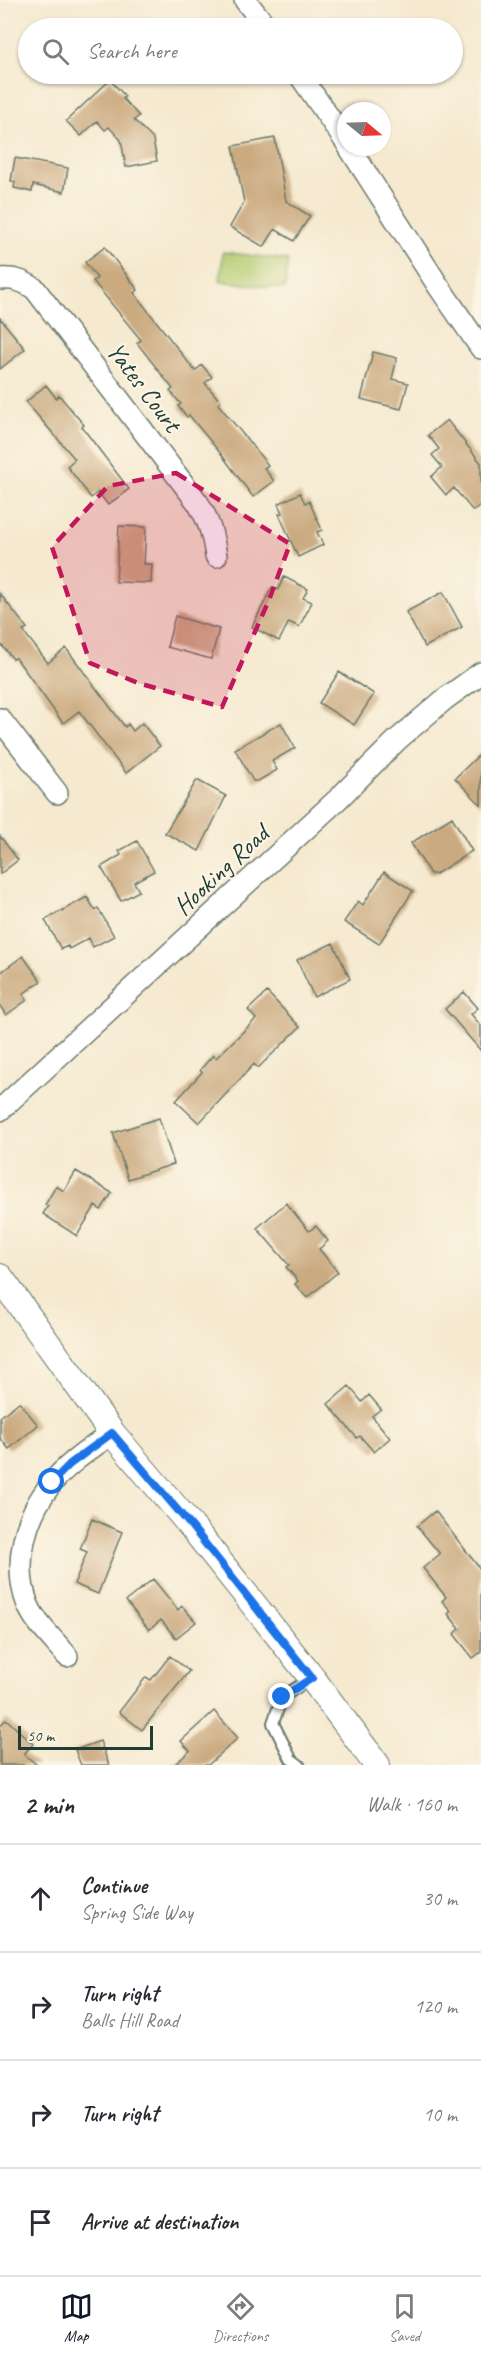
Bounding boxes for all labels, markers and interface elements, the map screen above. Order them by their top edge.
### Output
search box [18,18,463,84]
icon: search [39,35,72,68]
text: Search here [87,37,177,65]
north arrow [337,102,391,156]
street label: Yates Court [99,335,190,440]
street label: Hooking Road [167,815,278,922]
route start [38,1468,64,1494]
route end [268,1683,294,1709]
scale bar [18,1723,153,1750]
text: 50 m [27,1726,54,1746]
text: 2 min [24,1788,74,1821]
text: Walk · 160 m [367,1792,457,1817]
text: Continue [81,1872,147,1900]
icon: ahead [24,1882,57,1915]
text: 30 m [423,1886,457,1911]
text: Spring Side Way [81,1900,193,1925]
text: Turn right [81,1980,158,2008]
icon: right [24,1990,57,2023]
text: 120 m [414,1994,457,2019]
text: Balls Hill Road [81,2008,179,2033]
icon: right [24,2098,57,2131]
text: Turn right [81,2100,158,2128]
text: 10 m [423,2102,457,2127]
icon: arrive [24,2206,57,2239]
text: Arrive at destination [81,2208,238,2236]
tab: Map [60,2290,93,2346]
tab: Directions [213,2290,268,2346]
tab: Saved [388,2290,421,2346]

